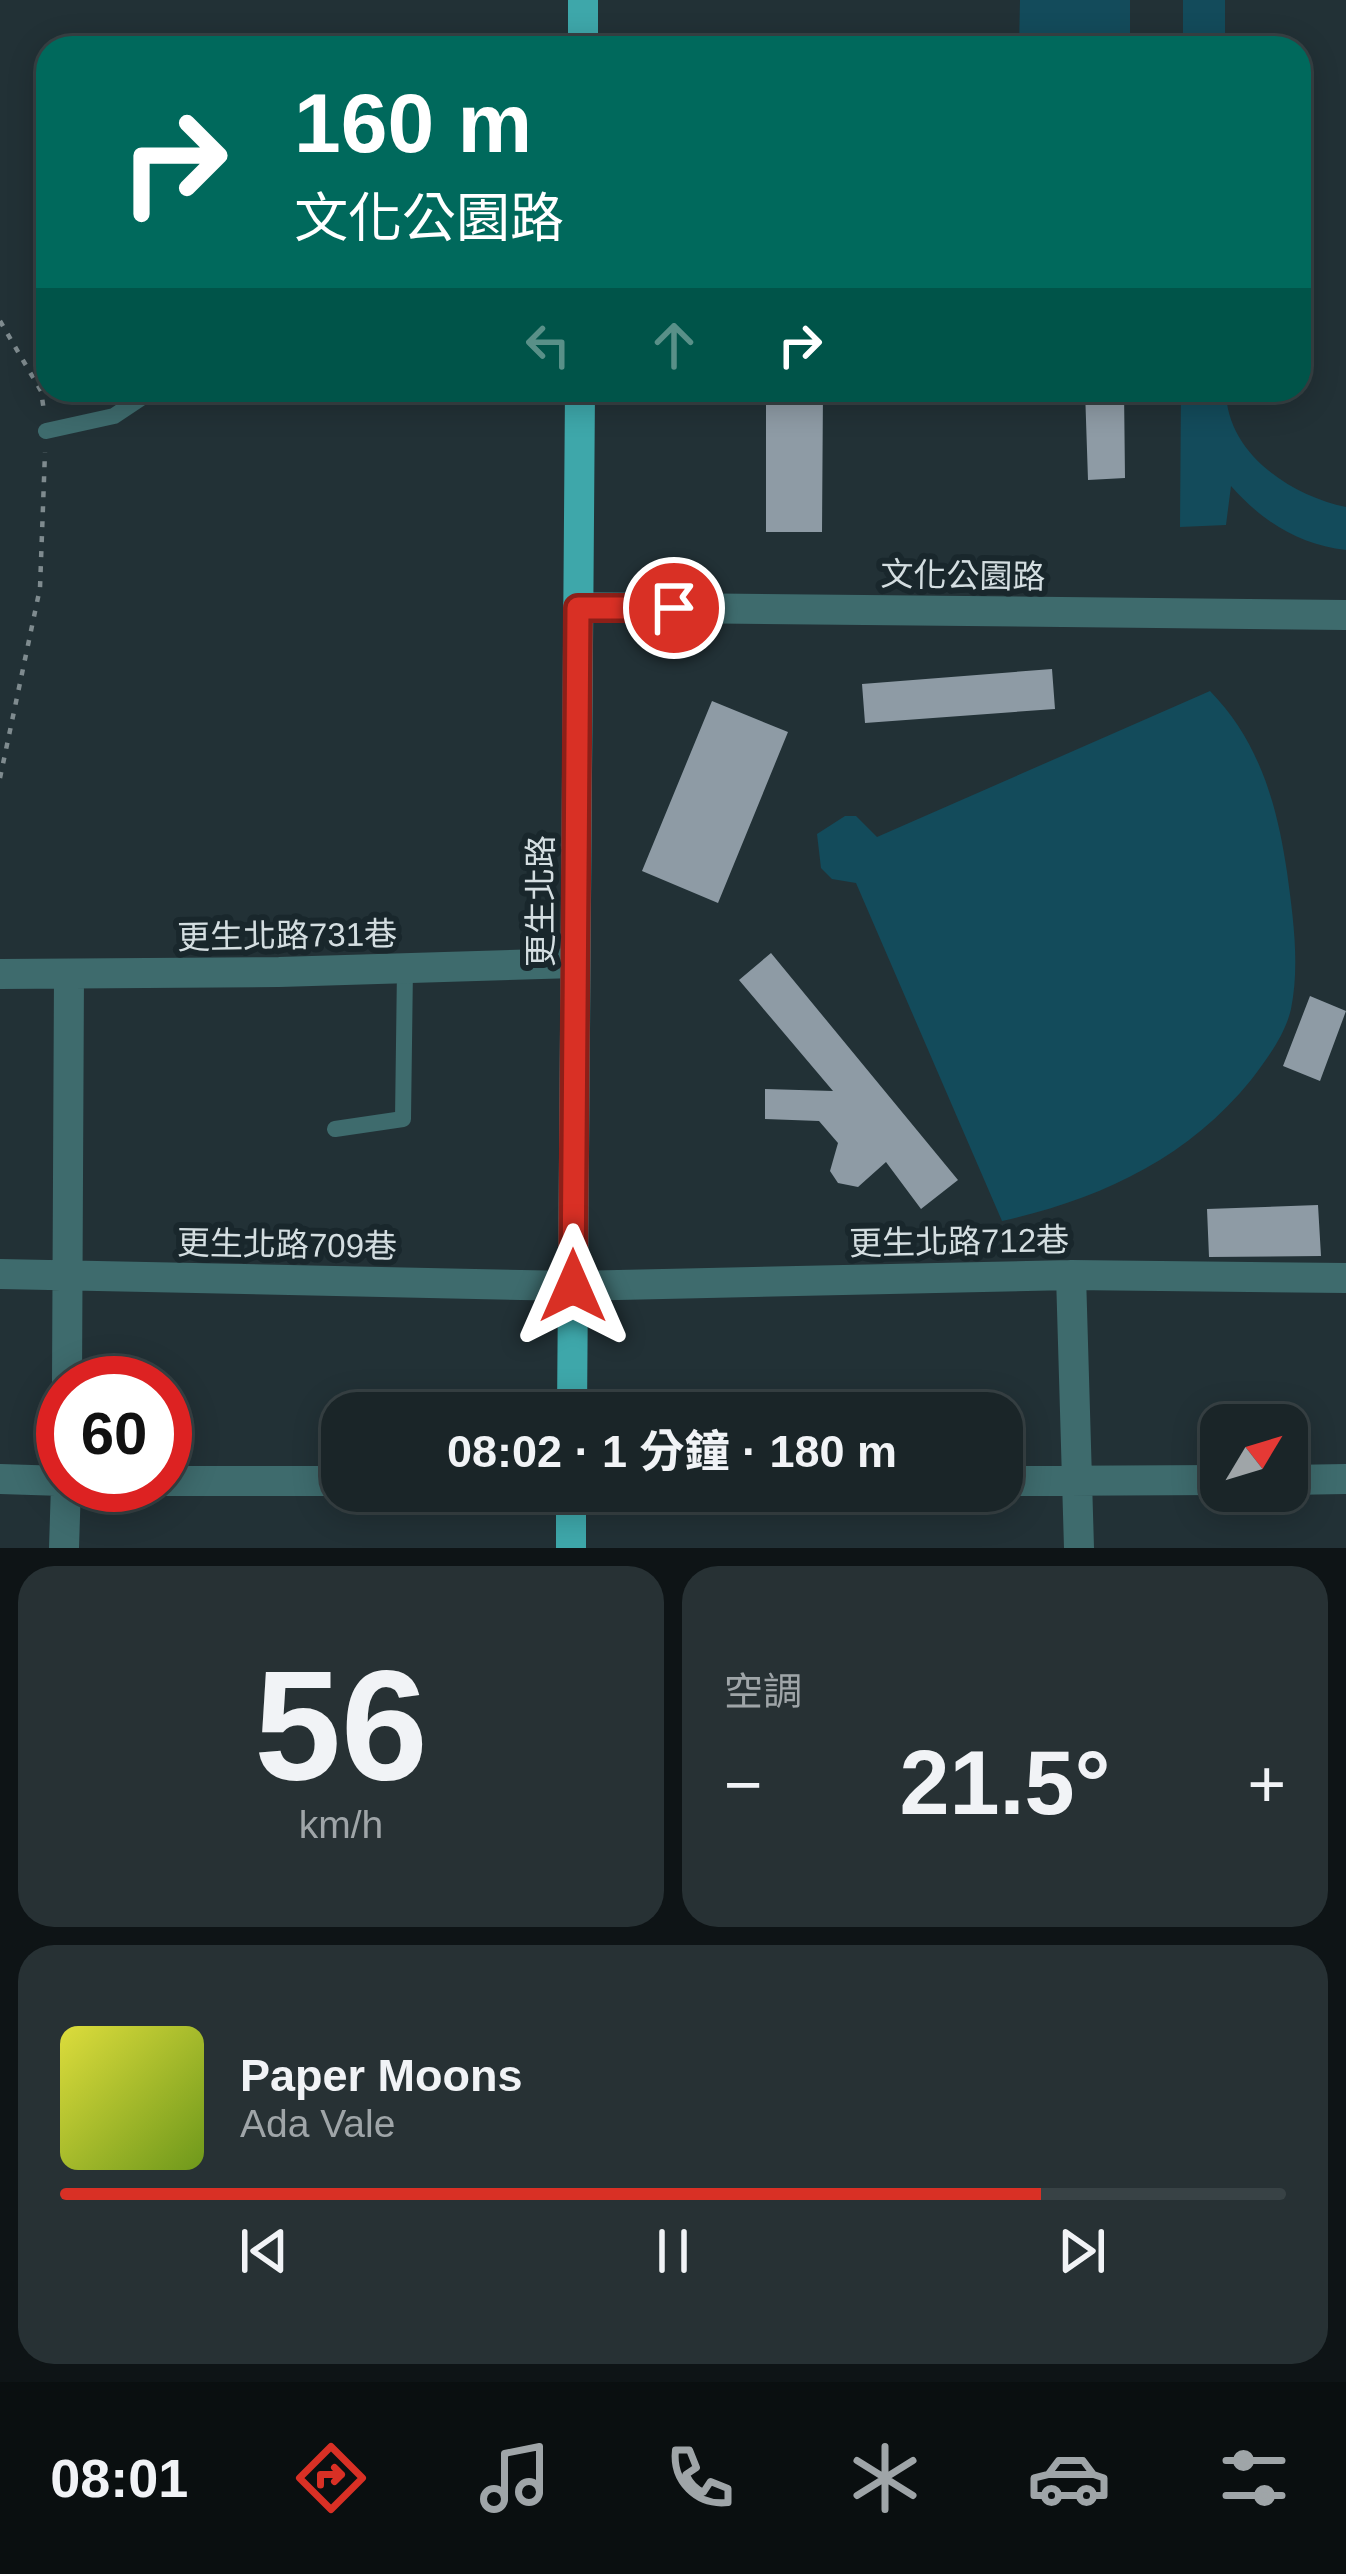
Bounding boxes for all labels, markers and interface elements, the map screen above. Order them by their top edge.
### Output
text: 160 m [294,76,532,170]
icon: right [96,84,252,240]
text: 文化公園路 [294,188,564,248]
icon: left [515,312,581,378]
icon: ahead [641,312,707,378]
icon: right [767,312,833,378]
street label: 文化公園路 [880,556,1046,595]
pin [623,557,725,659]
icon: arrive [641,575,707,641]
street label: 更生北路 [522,835,559,967]
street label: 更生北路731巷 [177,915,397,956]
street label: 更生北路712巷 [849,1221,1069,1262]
position arrow [510,1223,636,1349]
street label: 更生北路709巷 [177,1224,397,1265]
speed limit sign: 60 [36,1356,192,1512]
north arrow [1200,1404,1308,1512]
map controls [1200,1404,1308,1512]
text: 08:02 · 1 分鐘 · 180 m [447,1426,897,1477]
text: 56 [254,1638,428,1812]
text: 空調 [724,1670,802,1713]
text: 21.5° [899,1733,1111,1833]
text: − [724,1747,763,1821]
text: + [1247,1747,1286,1821]
text: km/h [299,1803,383,1846]
text: Paper Moons [240,2050,523,2101]
text: Ada Vale [240,2102,395,2145]
icon: previous [231,2218,297,2284]
icon: pause [640,2218,706,2284]
icon: next [1049,2218,1115,2284]
icon: directions [289,2436,373,2520]
icon: music [473,2436,557,2520]
icon: phone [658,2436,742,2520]
icon: climate [843,2436,927,2520]
icon: car [1027,2436,1111,2520]
icon: filters [1212,2436,1296,2520]
text: 08:01 [50,2448,188,2508]

